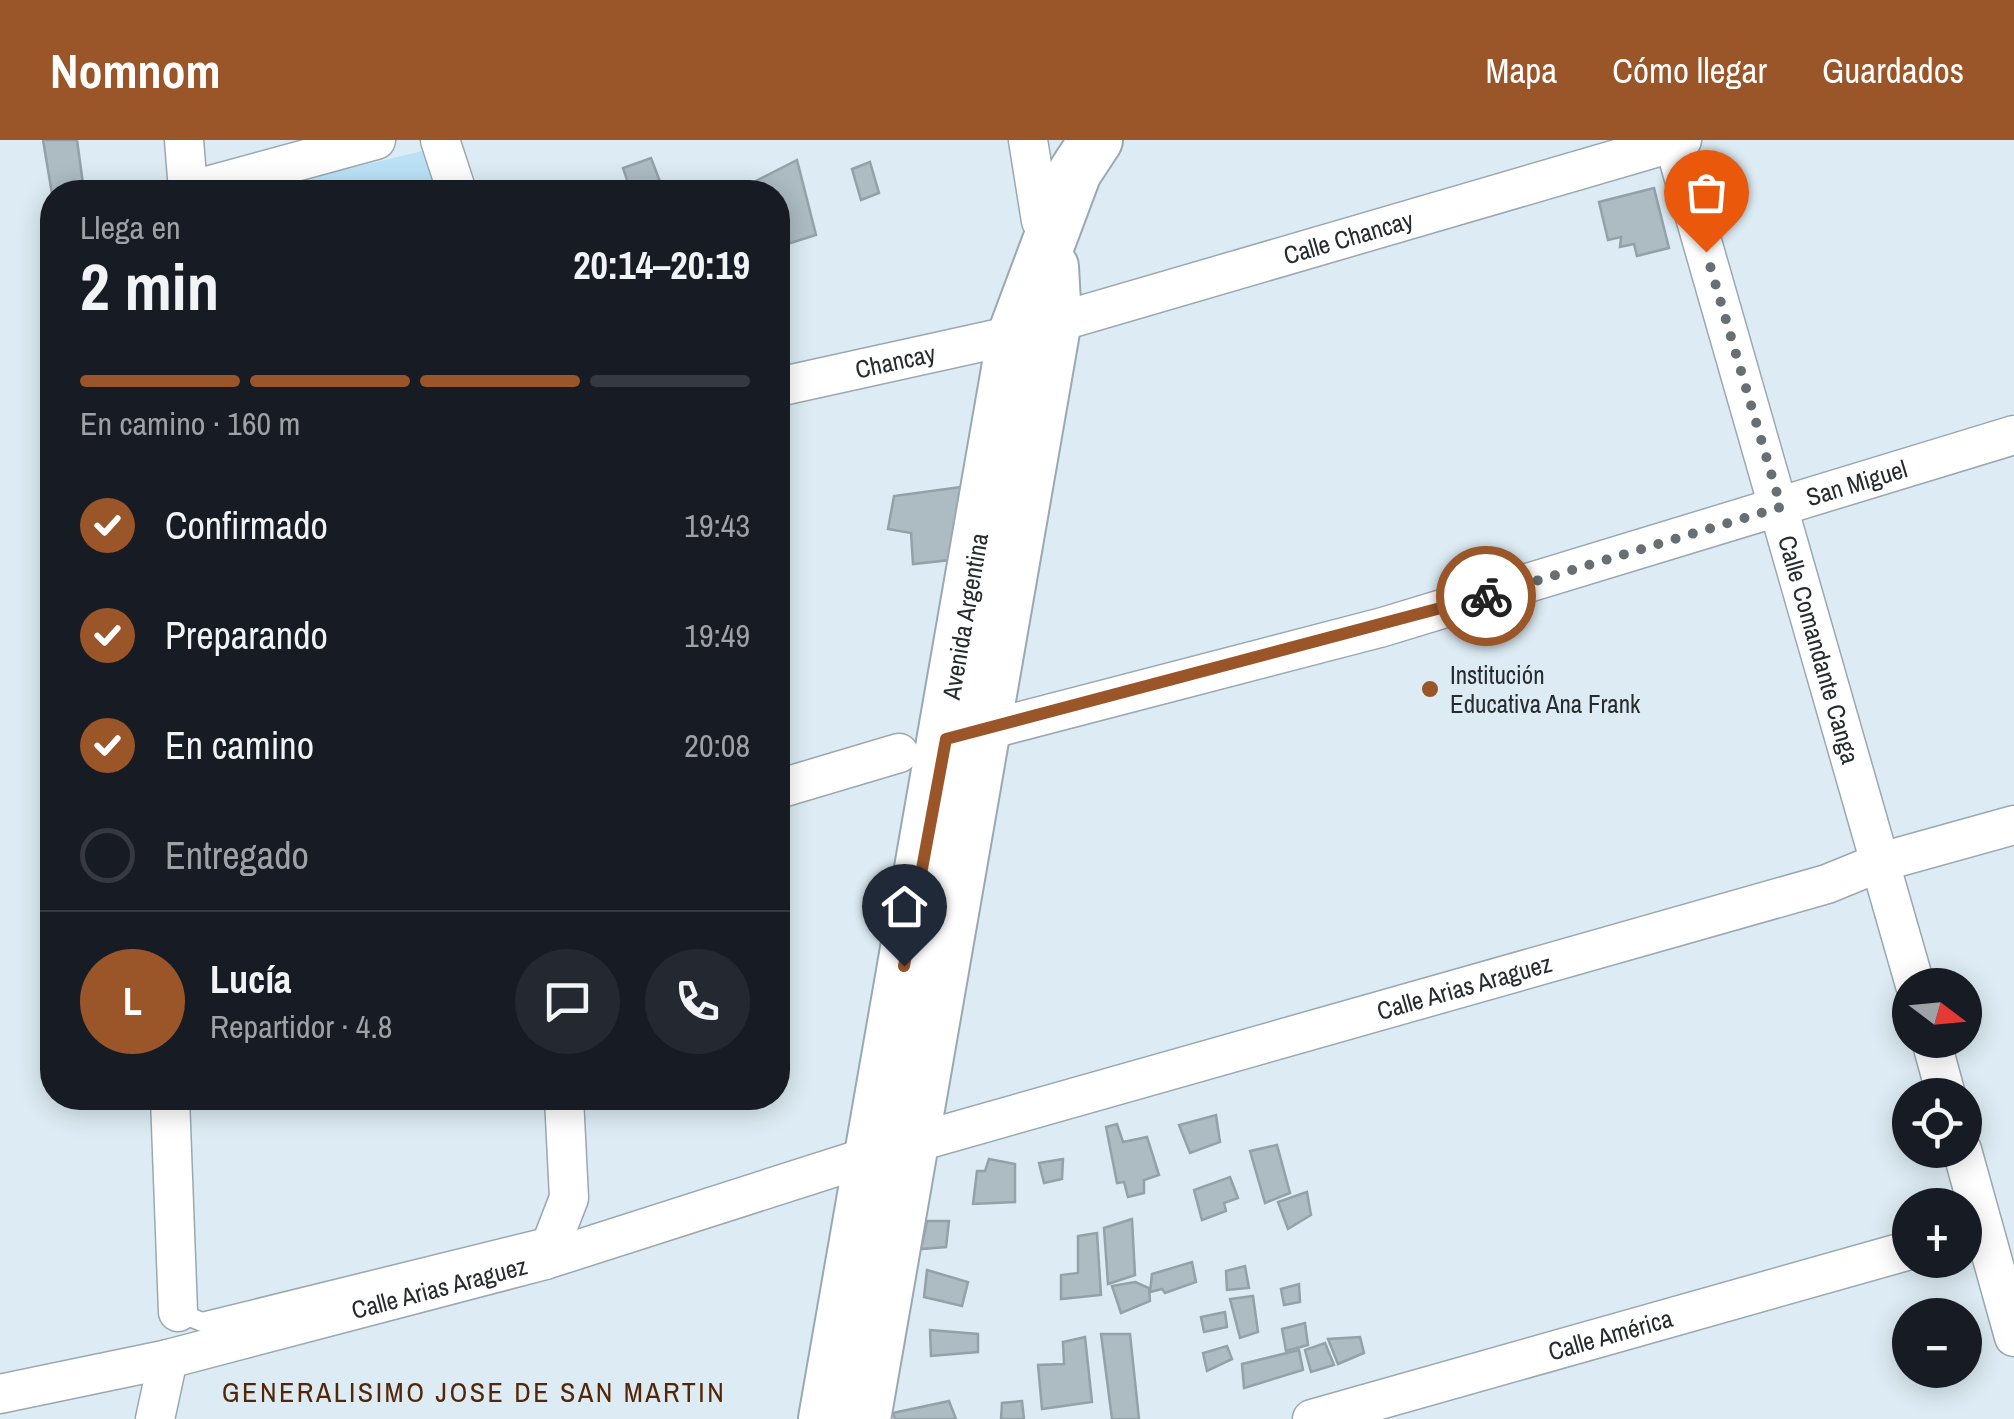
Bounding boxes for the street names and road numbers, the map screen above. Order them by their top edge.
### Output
street label: Calle Chancay [1280,202,1418,272]
street label: Chancay [852,336,939,386]
street label: San Miguel [1802,452,1911,514]
street label: Avenida Argentina [934,530,996,703]
street label: Calle Comandante Canga [1770,531,1868,768]
street label: Calle Arias Araguez [1373,946,1556,1028]
street label: Calle Arias Araguez [348,1248,531,1327]
street label: Calle América [1544,1301,1677,1368]

